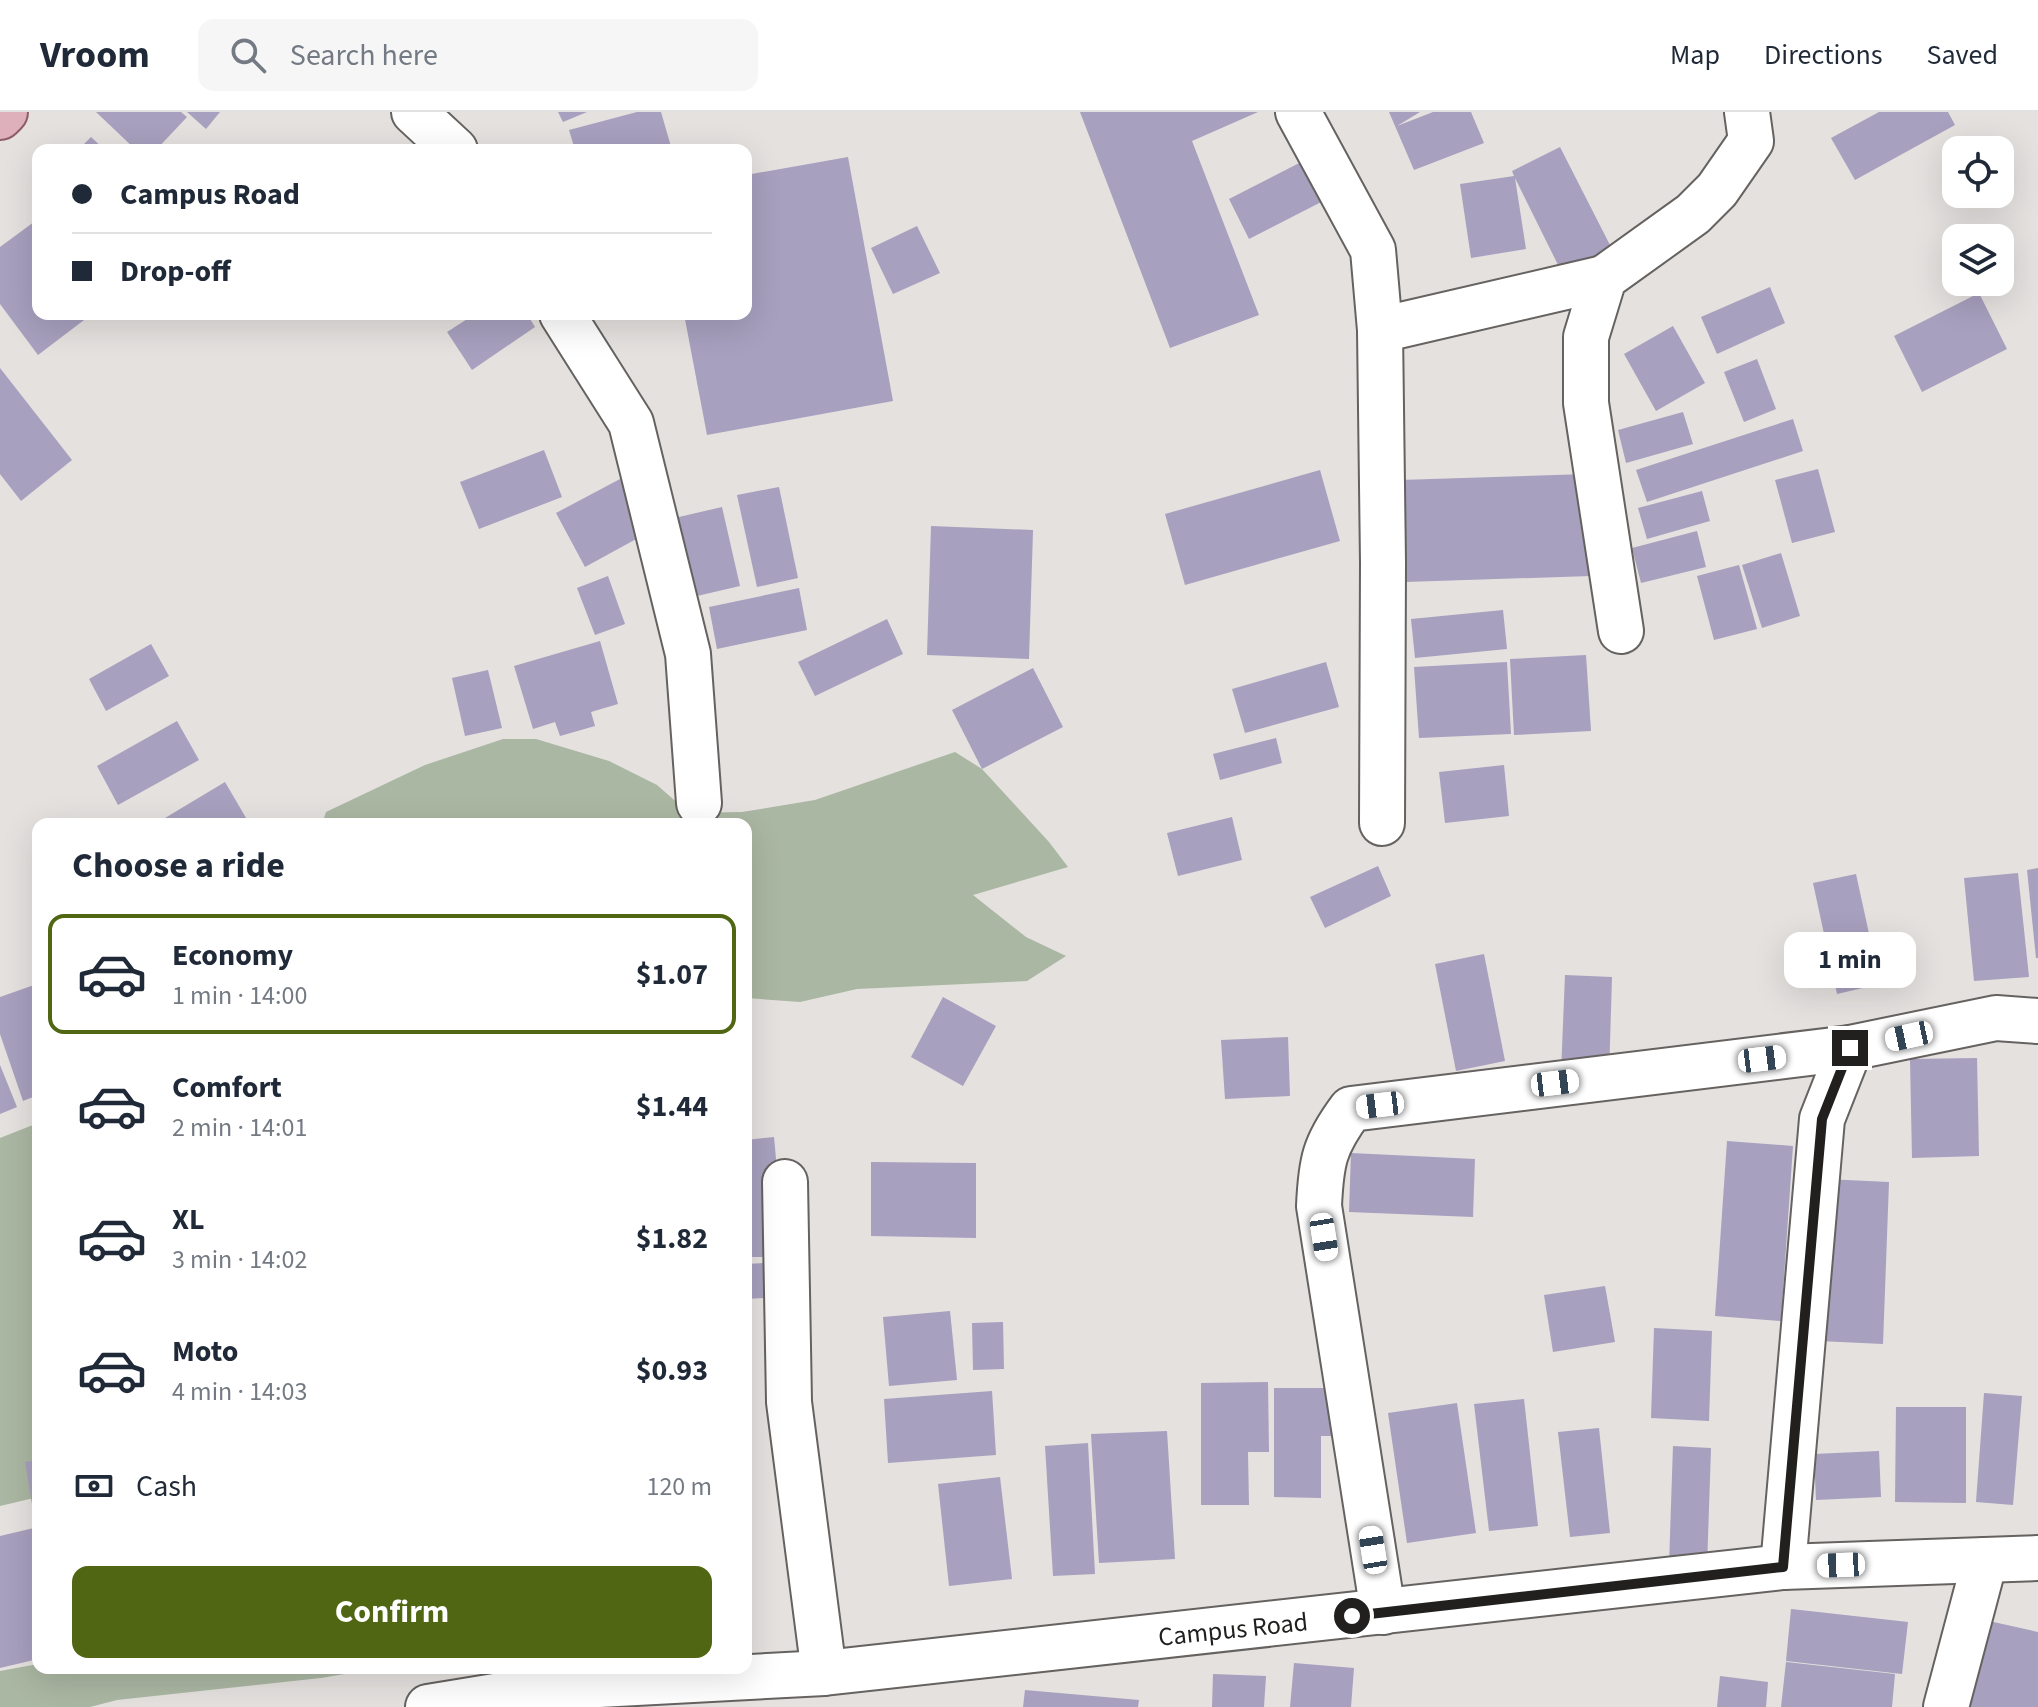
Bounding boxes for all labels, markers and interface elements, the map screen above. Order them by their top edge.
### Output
search box [198,19,758,91]
text: Vroom [40,28,150,82]
icon: search [226,33,270,77]
text: Search here [290,34,438,77]
text: Map [1670,35,1720,75]
text: Directions [1764,35,1883,75]
text: Saved [1927,35,1998,75]
map controls [1942,136,2014,296]
button: locate [1942,136,2014,208]
text: Campus Road [120,173,300,216]
button: layers [1942,224,2014,296]
text: Drop-off [120,250,231,293]
text: Choose a ride [72,840,285,891]
callout: 1 min [1784,932,1916,988]
text: Economy [172,934,293,977]
icon: car [76,938,148,1010]
text: 1 min [1818,941,1882,978]
text: $1.07 [636,953,708,996]
text: 1 min · 14:00 [172,977,307,1014]
car [1883,1019,1935,1053]
route end [1832,1030,1868,1066]
car [1737,1044,1787,1074]
text: Comfort [172,1066,282,1109]
car [1530,1068,1580,1098]
icon: car [76,1070,148,1142]
text: $1.44 [636,1085,708,1128]
car [1355,1090,1405,1120]
text: 2 min · 14:01 [172,1109,307,1146]
text: XL [172,1198,205,1241]
icon: car [76,1202,148,1274]
car [1308,1211,1340,1263]
text: $1.82 [636,1217,708,1260]
text: 3 min · 14:02 [172,1241,307,1278]
text: Moto [172,1330,238,1373]
icon: car [76,1334,148,1406]
text: $0.93 [636,1349,708,1392]
text: 4 min · 14:03 [172,1373,307,1410]
icon: cash [72,1464,116,1508]
text: Cash [136,1465,197,1508]
text: 120 m [646,1468,712,1505]
car [1357,1524,1389,1576]
car [1817,1552,1865,1578]
button: Confirm [72,1566,712,1658]
route start [1334,1598,1370,1634]
street label: Campus Road [1157,1603,1310,1656]

